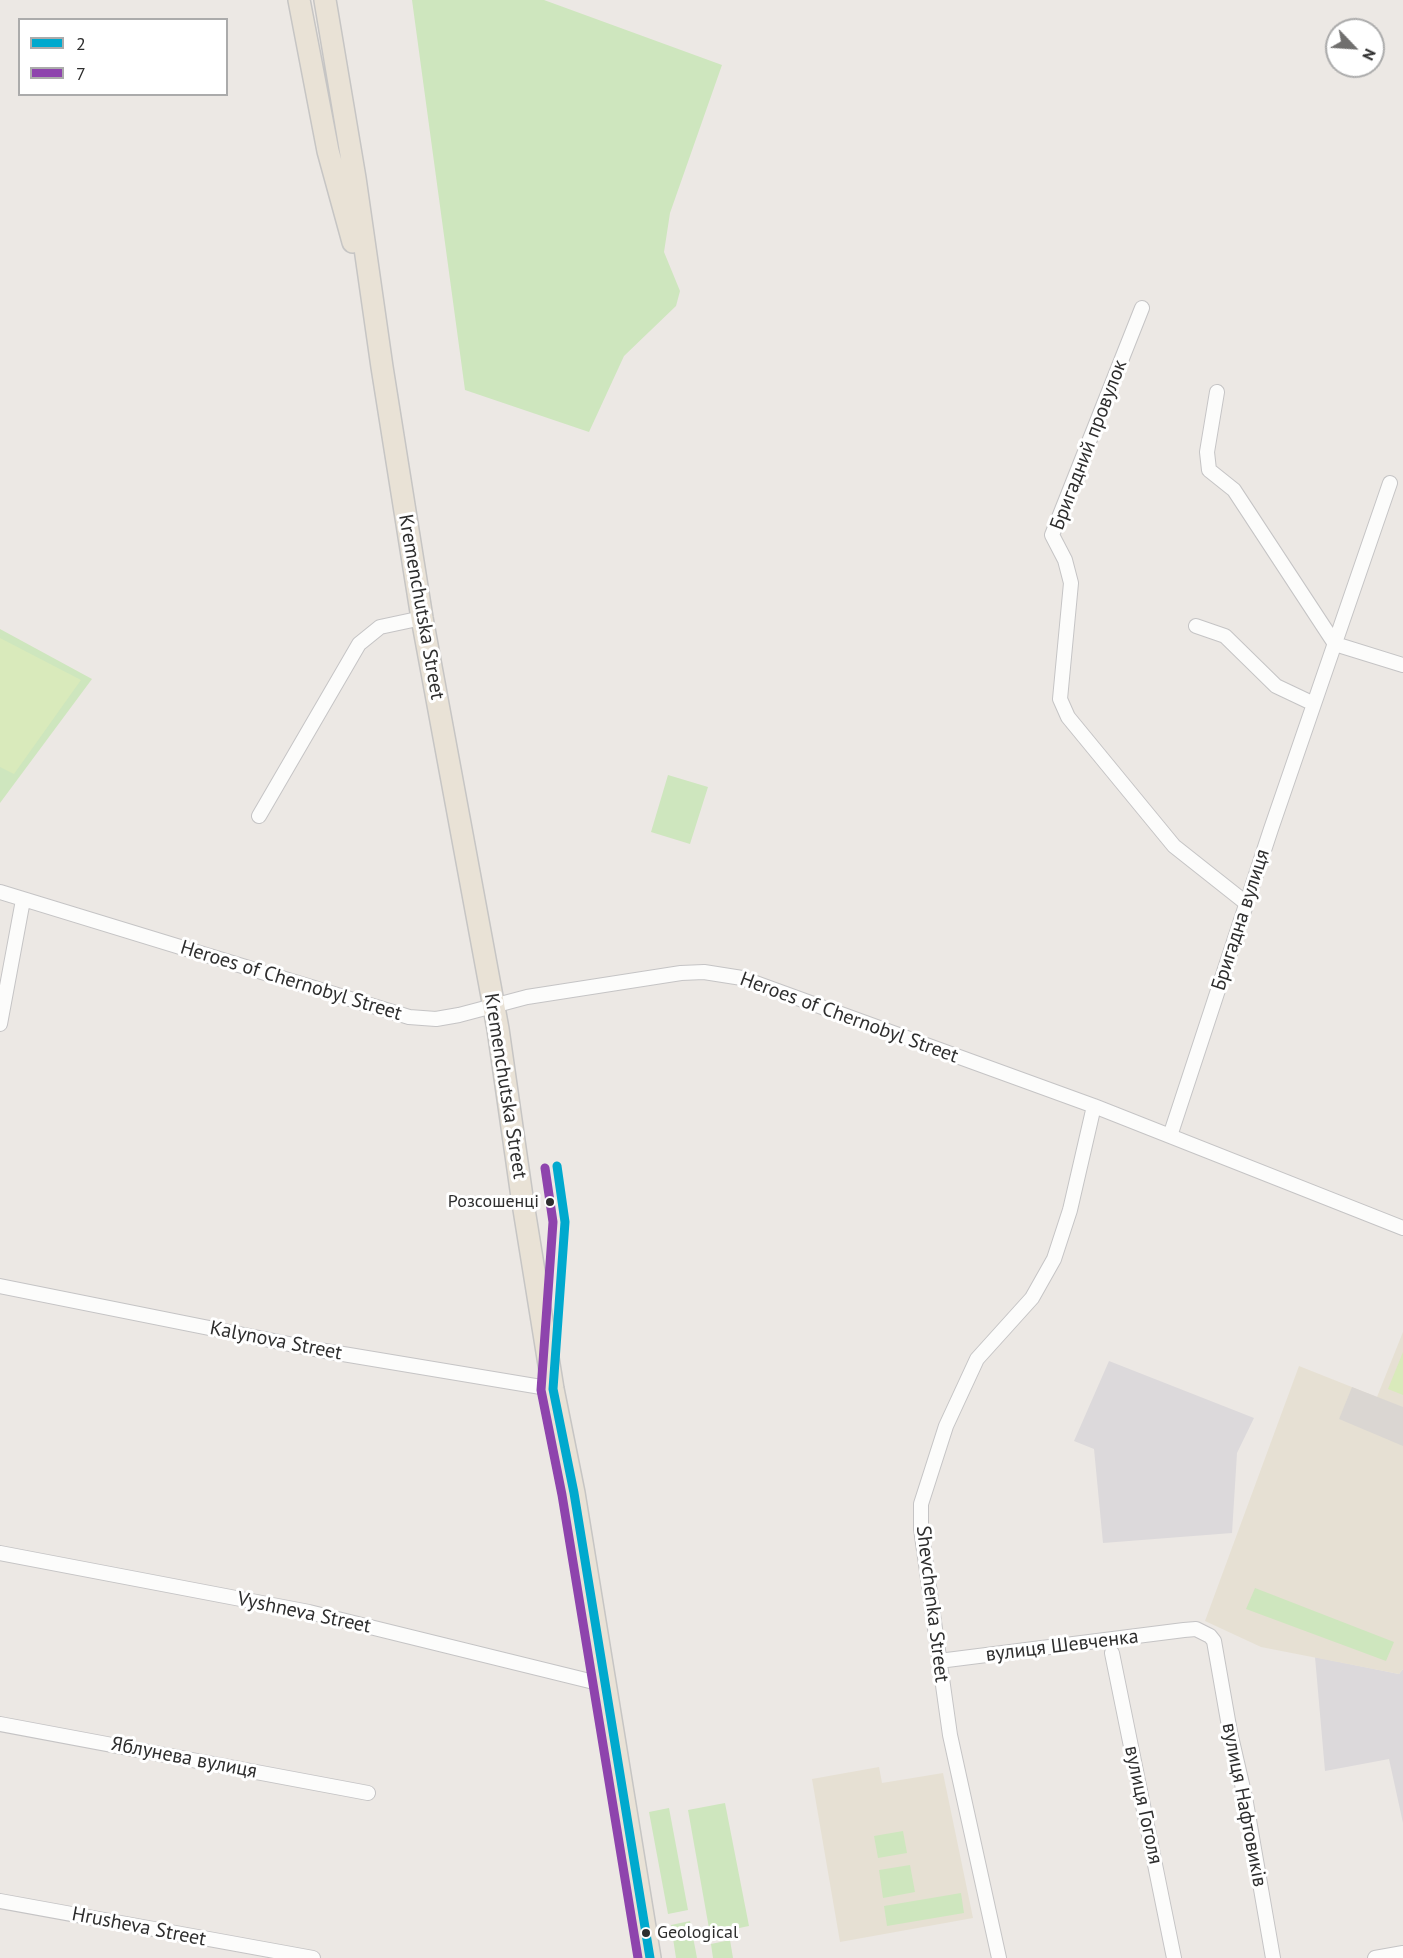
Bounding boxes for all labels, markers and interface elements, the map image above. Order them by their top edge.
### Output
legend [18,18,228,96]
north arrow [1325,18,1385,78]
text: 2 [76,32,86,55]
text: N [1358,46,1381,64]
text: 7 [76,62,86,85]
street label: Бригадний провулок [1045,356,1133,534]
street label: Kremenchutska Street [393,512,449,702]
street label: Бригадна вулиця [1207,846,1275,994]
street label: Heroes of Chernobyl Street [177,936,405,1026]
street label: Heroes of Chernobyl Street [737,967,961,1069]
street label: Kremenchutska Street [478,991,532,1181]
place label: Розсошенці [448,1191,539,1213]
marker: Розсошенці [544,1196,556,1208]
street label: Kalynova Street [208,1316,344,1366]
street label: Shevchenka Street [910,1524,954,1684]
street label: Vyshneva Street [235,1587,373,1639]
street label: вулиця Шевченка [984,1625,1140,1667]
street label: вулиця Нафтовиків [1216,1721,1272,1889]
street label: Яблунева вулиця [109,1732,259,1784]
street label: вулиця Гоголя [1119,1744,1167,1866]
street label: Hrusheva Street [70,1902,208,1952]
place label: Geological [657,1922,738,1944]
marker: Geological [640,1927,652,1939]

